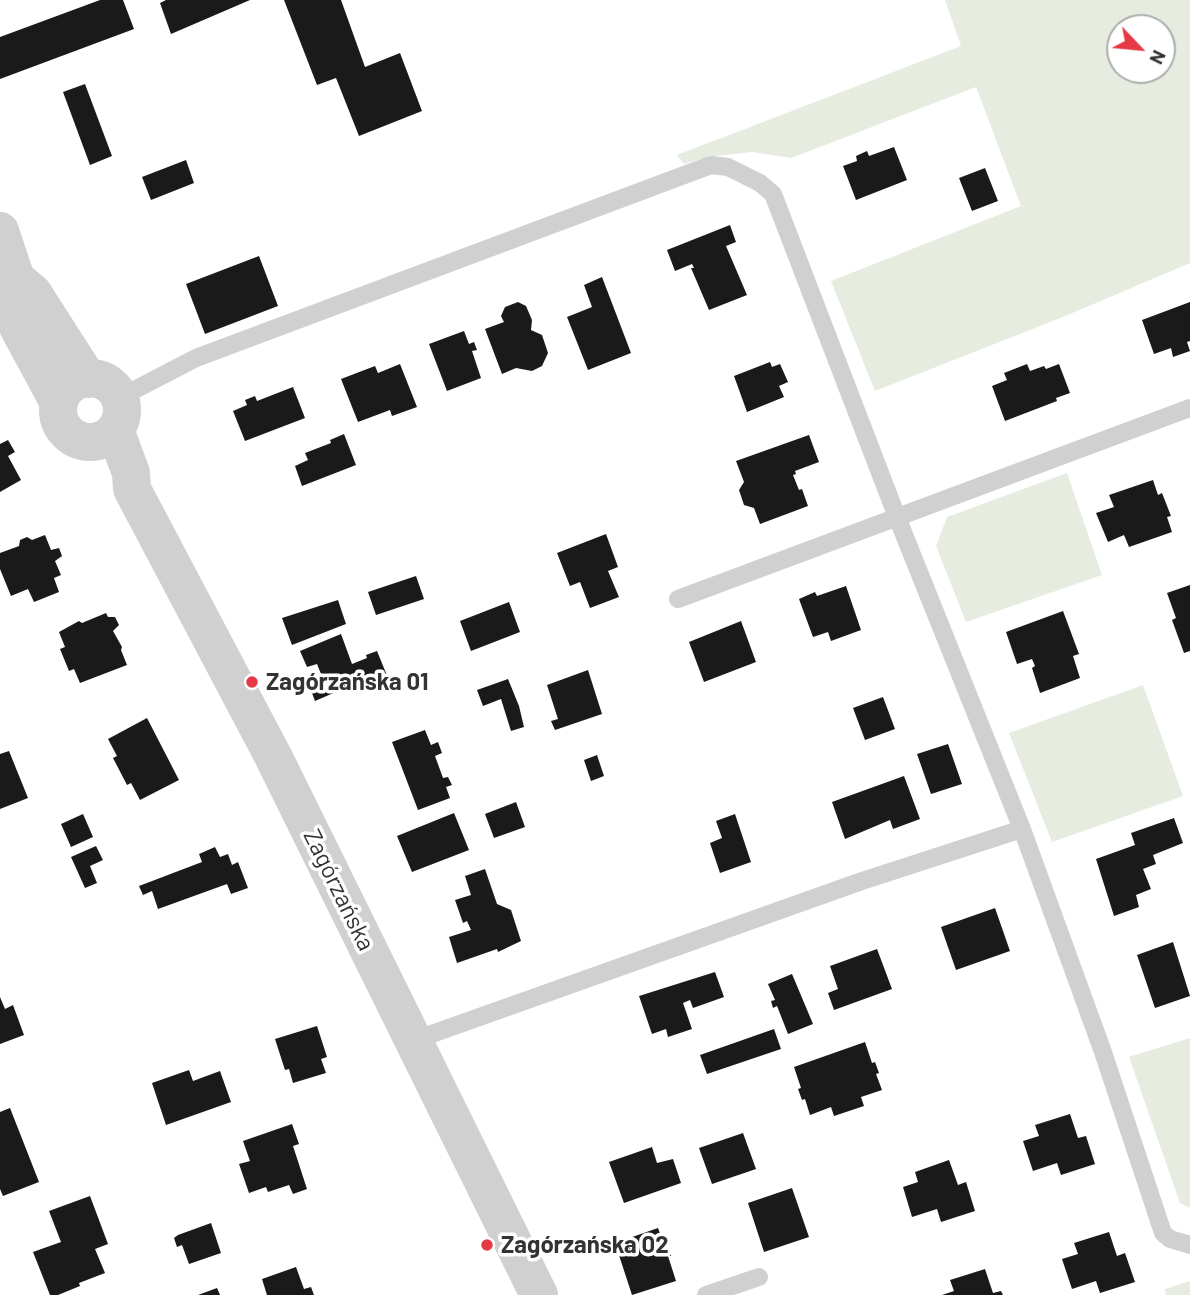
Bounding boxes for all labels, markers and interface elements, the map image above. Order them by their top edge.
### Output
north arrow [1106,14,1176,84]
text: N [1145,47,1172,68]
place label: Zagórzańska 01 [266,668,428,696]
marker: Zagórzańska 01 [244,674,260,690]
street label: Zagórzańska [297,825,381,955]
place label: Zagórzańska 02 [501,1231,669,1259]
marker: Zagórzańska 02 [479,1237,495,1253]

